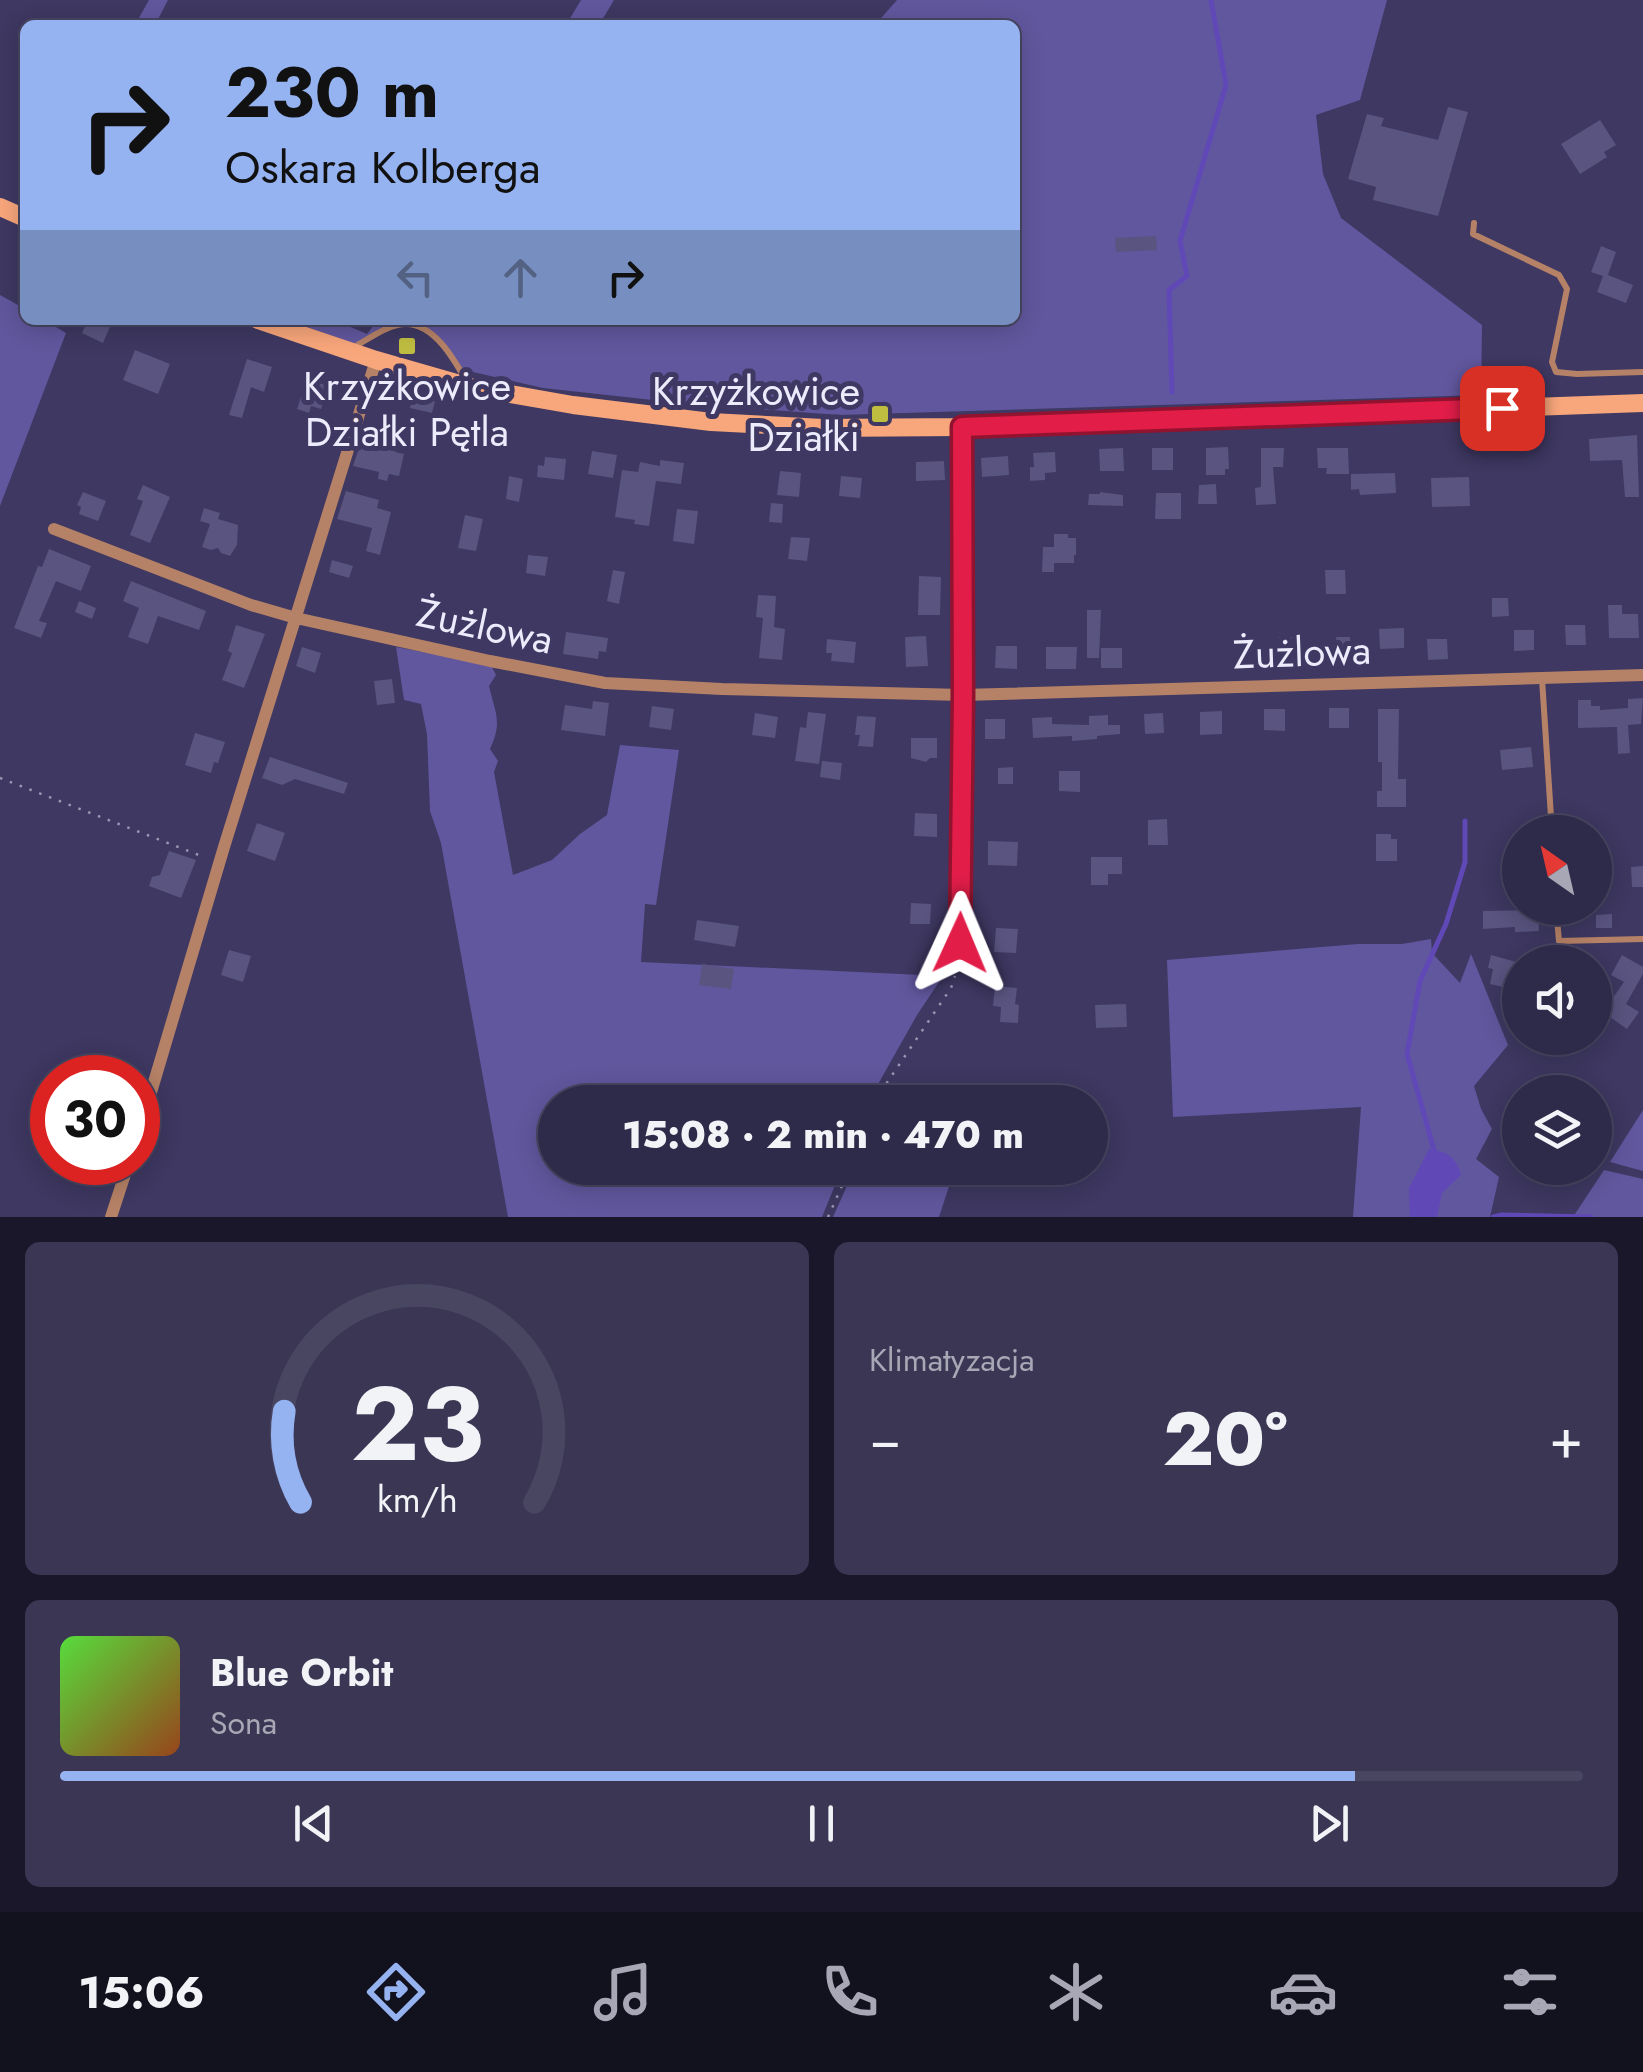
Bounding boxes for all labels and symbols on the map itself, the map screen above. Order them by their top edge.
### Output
marker: Krzyżkowice Działki Pętla [396,335,418,357]
place label: Krzyżkowice Działki Pętla [303,357,511,461]
place label: Krzyżkowice Działki [652,362,860,466]
pin [1460,366,1545,451]
marker: Krzyżkowice Działki [869,403,891,425]
street label: Żużlowa [411,583,559,669]
street label: Żużlowa [1232,621,1372,683]
north arrow [1502,815,1612,925]
position arrow [908,891,1012,995]
speed limit sign: 30 [30,1055,160,1185]

